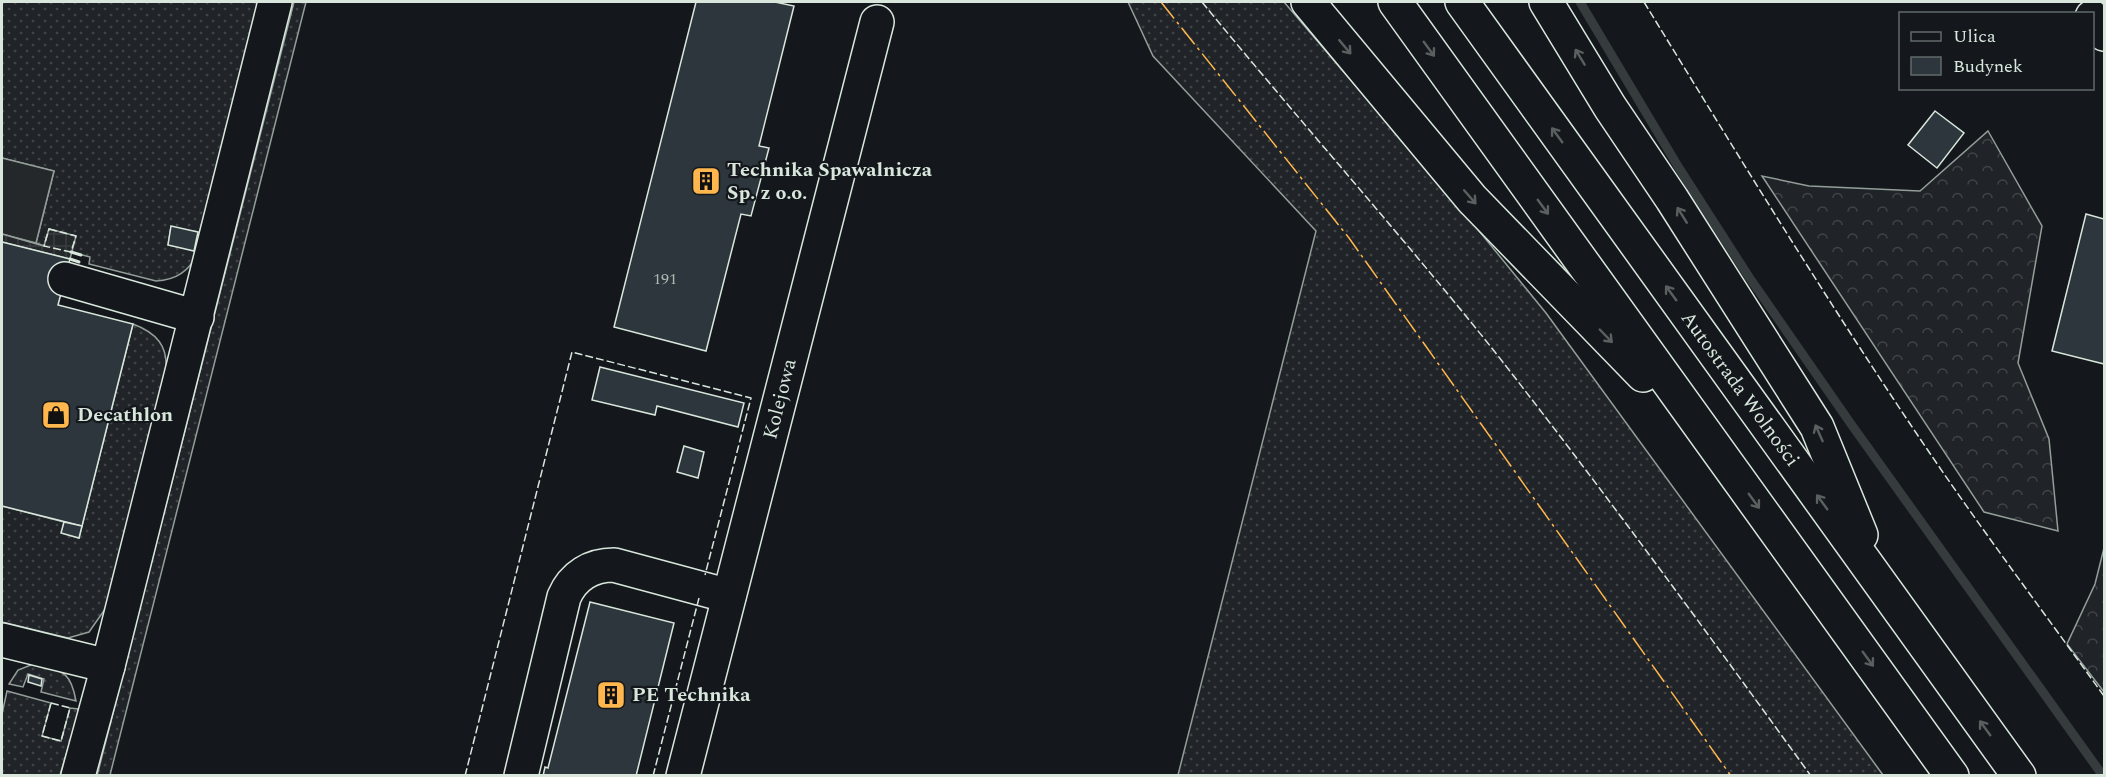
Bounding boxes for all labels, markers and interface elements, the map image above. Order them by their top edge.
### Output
legend [1899,12,2094,90]
text: Ulica [1953,23,1996,50]
one-way arrow [1339,38,1352,54]
one-way arrow [1423,41,1436,57]
one-way arrow [1574,49,1587,66]
text: Budynek [1953,53,2023,80]
one-way arrow [1551,127,1564,143]
place label: Technika Spawalnicza Sp. z o.o. [727,155,933,208]
building icon: Technika Spawalnicza Sp. z o.o. [690,165,722,197]
one-way arrow [1463,189,1477,204]
one-way arrow [1537,199,1549,215]
one-way arrow [1675,206,1688,223]
house number: 191 [653,267,677,291]
one-way arrow [1665,285,1677,302]
street label: Autostrada Wolności [1673,305,1807,473]
one-way arrow [1599,329,1613,344]
street label: Kolejowa [755,355,805,443]
shop icon: Decathlon [40,399,72,431]
place label: Decathlon [77,400,173,430]
one-way arrow [1813,424,1825,442]
one-way arrow [1748,492,1760,508]
one-way arrow [1816,495,1828,511]
one-way arrow [1862,650,1874,666]
building icon: PE Technika [595,679,627,711]
place label: PE Technika [632,680,751,710]
one-way arrow [1978,721,1991,737]

